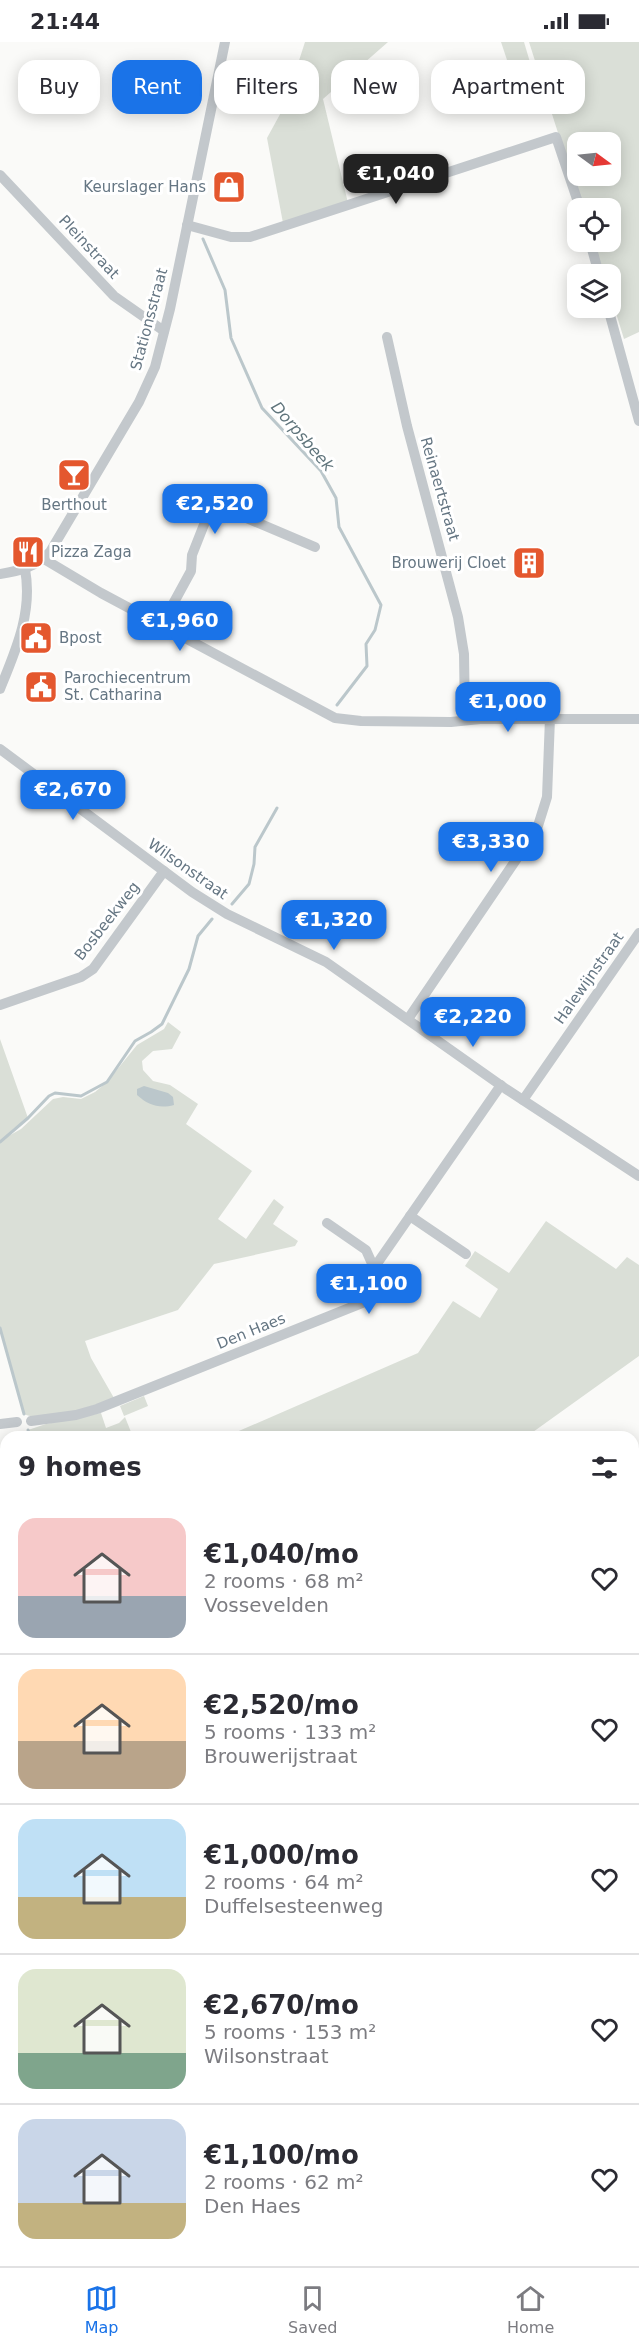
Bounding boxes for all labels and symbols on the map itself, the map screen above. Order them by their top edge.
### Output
north arrow [567,132,621,186]
pin: €1,040 [347,154,445,205]
shop icon: Keurslager Hans [211,169,247,205]
place label: Keurslager Hans [83,178,206,196]
street label: Pleinstraat [55,212,123,283]
street label: Stationsstraat [127,266,171,372]
water label: Dorpsbeek [267,398,339,476]
street label: Reinaertstraat [417,435,463,543]
bar icon: Berthout [56,457,92,493]
pin: €2,520 [166,484,264,535]
place label: Berthout [41,496,107,514]
restaurant icon: Pizza Zaga [10,534,46,570]
place label: Pizza Zaga [51,543,132,561]
building icon: Brouwerij Cloet [511,545,547,581]
place label: Brouwerij Cloet [391,554,506,572]
pin: €1,960 [131,601,229,652]
public building icon: Bpost [18,620,54,656]
place label: Bpost [59,629,102,647]
public building icon: Parochiecentrum St. Catharina [23,669,59,705]
place label: Parochiecentrum St. Catharina [64,669,191,704]
pin: €1,000 [459,682,557,733]
pin: €2,670 [24,770,122,821]
pin: €3,330 [442,822,540,873]
street label: Wilsonstraat [145,835,232,903]
street label: Bosbeekweg [71,878,143,964]
pin: €1,320 [285,900,383,951]
street label: Halewijnstraat [551,928,627,1027]
pin: €2,220 [424,997,522,1048]
pin: €1,100 [320,1264,418,1315]
street label: Den Haes [214,1309,288,1353]

